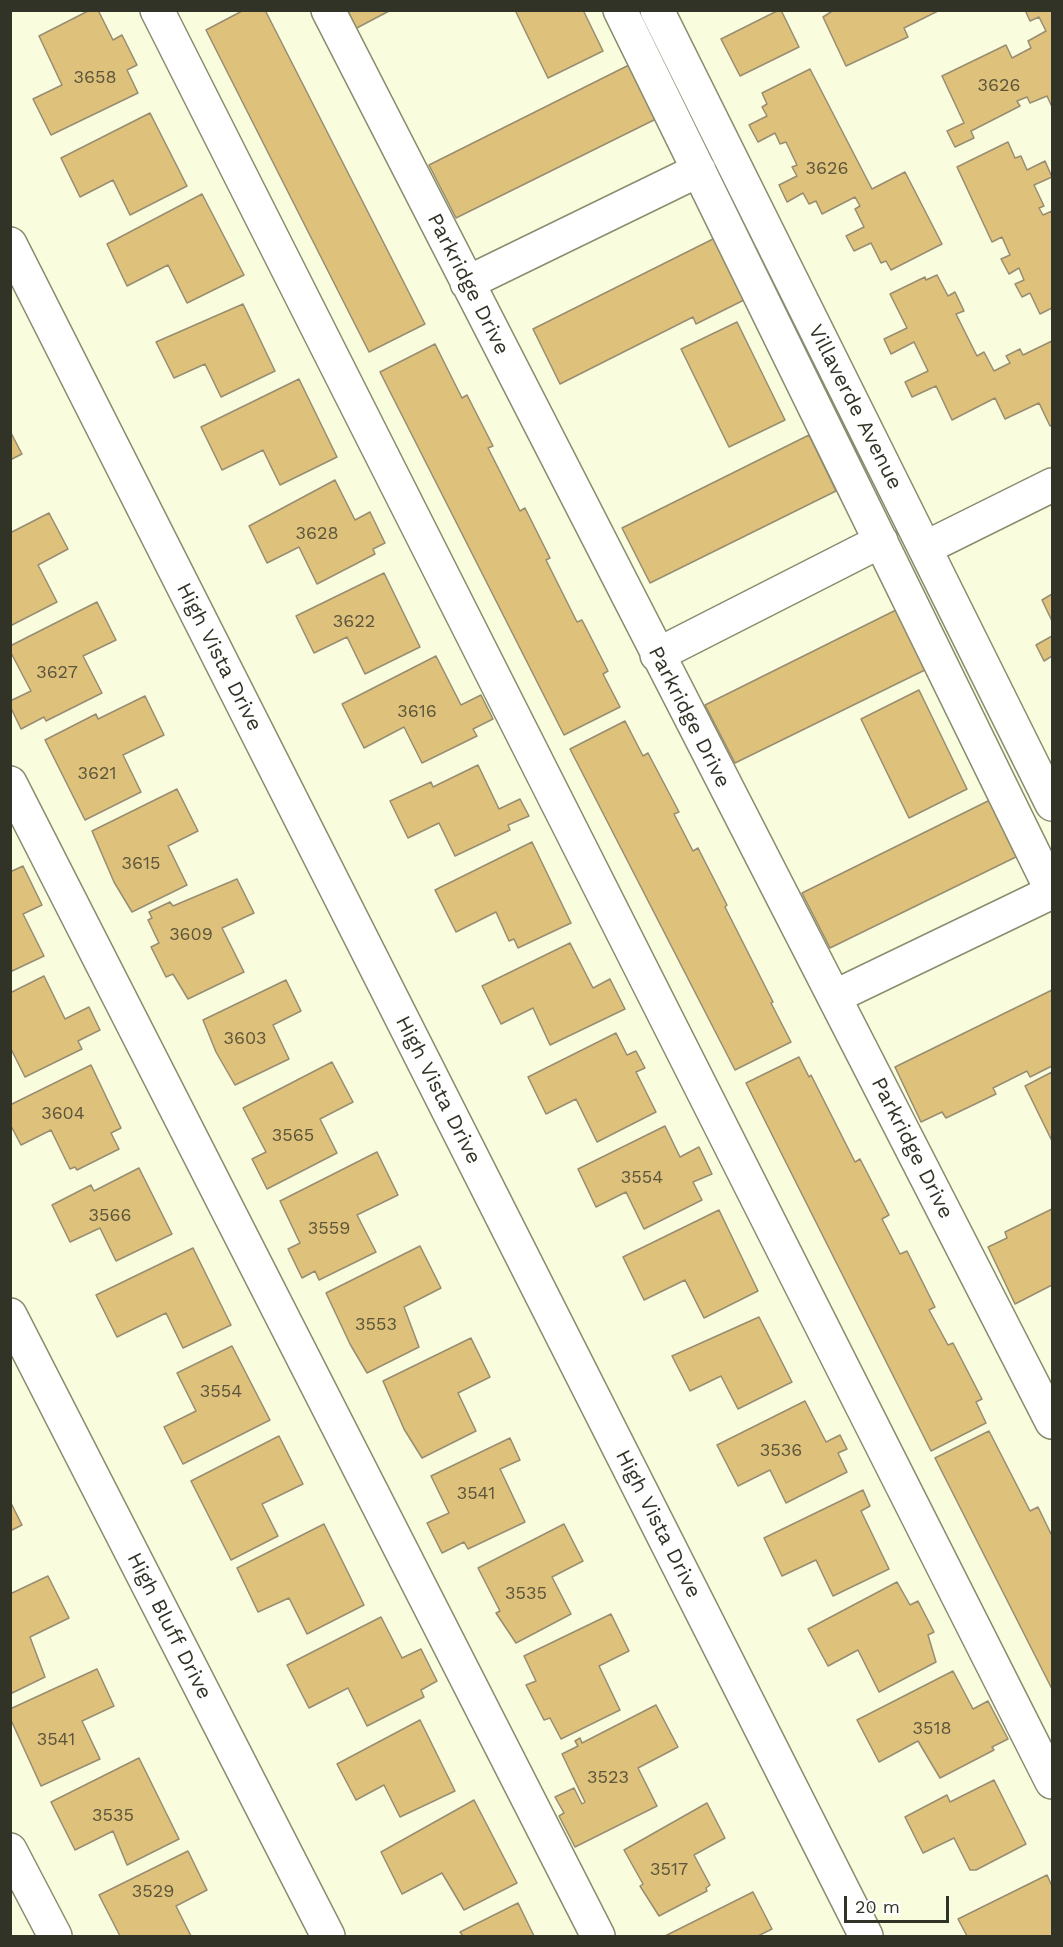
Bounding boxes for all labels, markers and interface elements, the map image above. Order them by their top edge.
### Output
house number: 3658 [73,67,117,89]
house number: 3626 [978,75,1020,97]
house number: 3626 [806,158,848,180]
street label: Parkridge Drive [422,209,514,359]
street label: Villaverde Avenue [803,320,907,494]
house number: 3628 [295,523,339,545]
street label: High Vista Drive [171,579,267,735]
house number: 3622 [333,611,375,633]
street label: Parkridge Drive [643,642,735,792]
house number: 3627 [36,662,78,684]
house number: 3616 [397,701,437,723]
house number: 3621 [78,763,116,785]
house number: 3615 [122,853,160,875]
house number: 3609 [169,924,213,946]
street label: High Vista Drive [390,1012,486,1168]
house number: 3603 [224,1028,266,1050]
street label: Parkridge Drive [866,1073,958,1223]
house number: 3604 [41,1103,85,1125]
house number: 3565 [272,1125,314,1147]
house number: 3554 [621,1167,663,1189]
house number: 3566 [89,1205,131,1227]
house number: 3559 [308,1218,350,1240]
house number: 3553 [355,1314,397,1336]
house number: 3554 [200,1381,242,1403]
house number: 3536 [760,1440,802,1462]
street label: High Vista Drive [610,1446,706,1602]
house number: 3541 [457,1483,495,1505]
street label: High Bluff Drive [121,1548,217,1704]
house number: 3535 [505,1583,547,1605]
house number: 3518 [912,1718,952,1740]
house number: 3541 [37,1729,75,1751]
house number: 3523 [587,1767,629,1789]
house number: 3535 [92,1805,134,1827]
house number: 3517 [650,1859,688,1881]
house number: 3529 [132,1881,174,1903]
scale bar [847,1884,952,1922]
text: 20 m [855,1896,900,1917]

